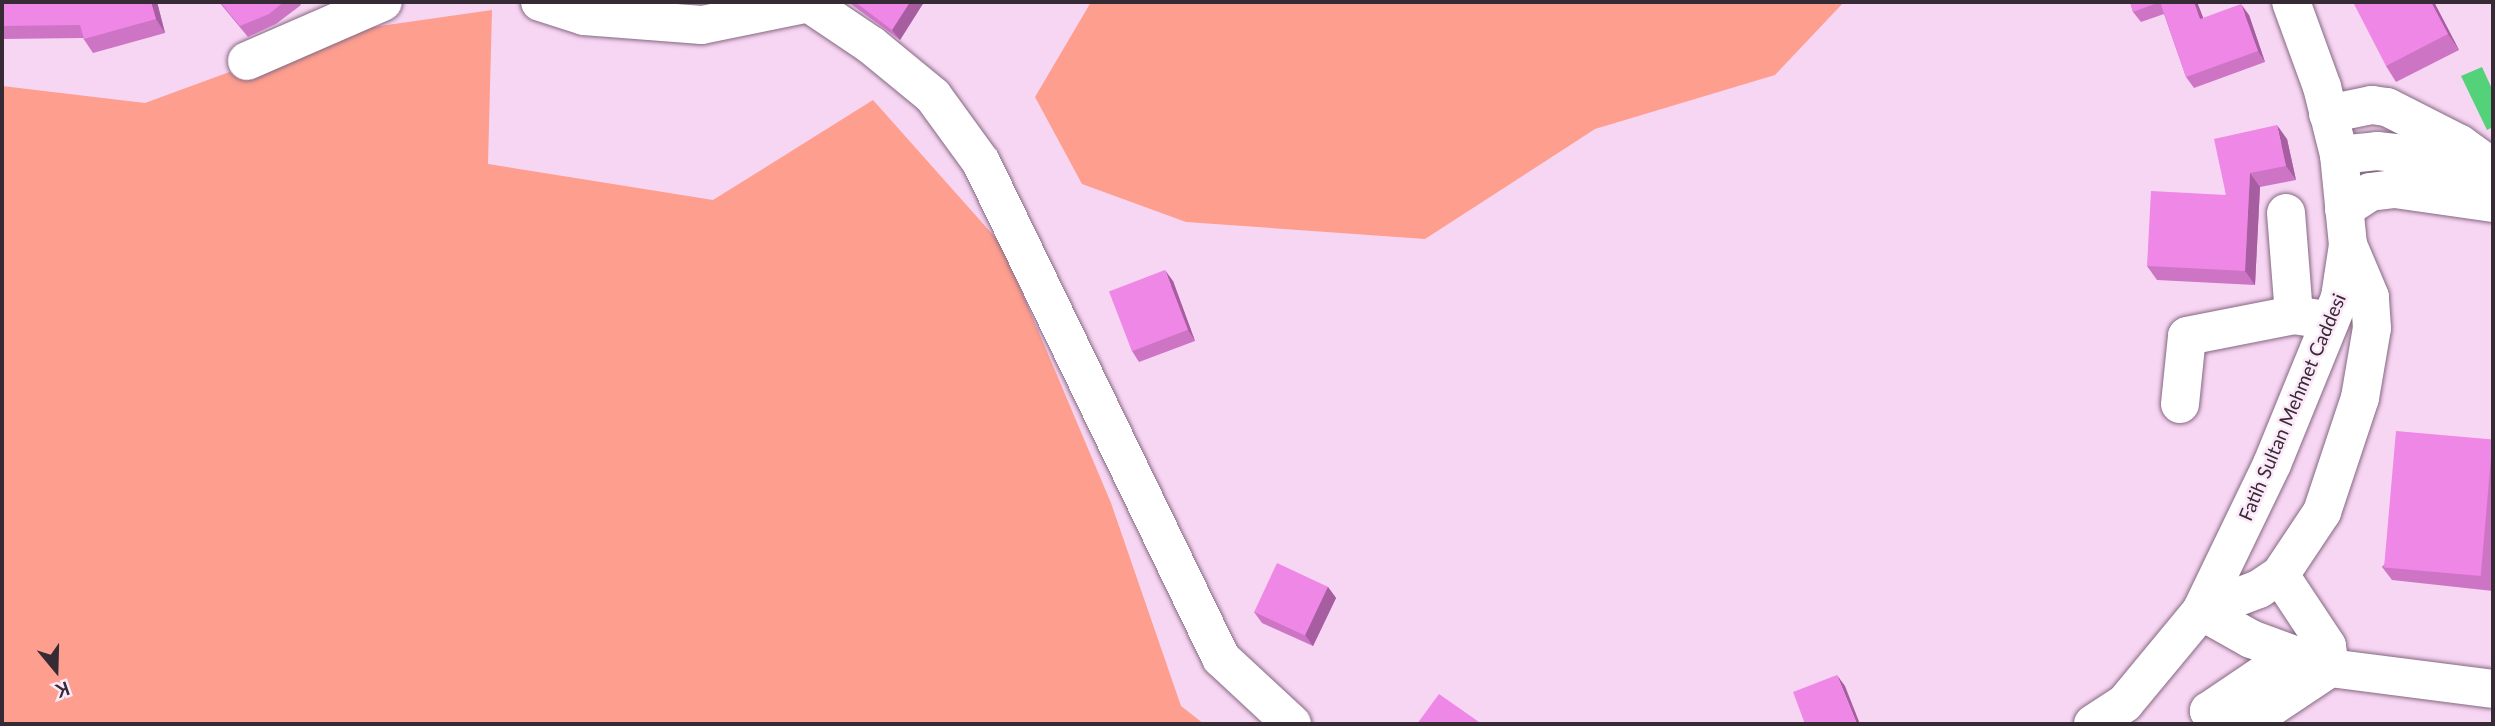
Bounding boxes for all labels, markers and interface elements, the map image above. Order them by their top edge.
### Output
street label: Fatih Sultan Mehmet Caddesi [2234,290,2350,524]
north arrow [21,635,91,705]
text: K [53,677,73,703]

